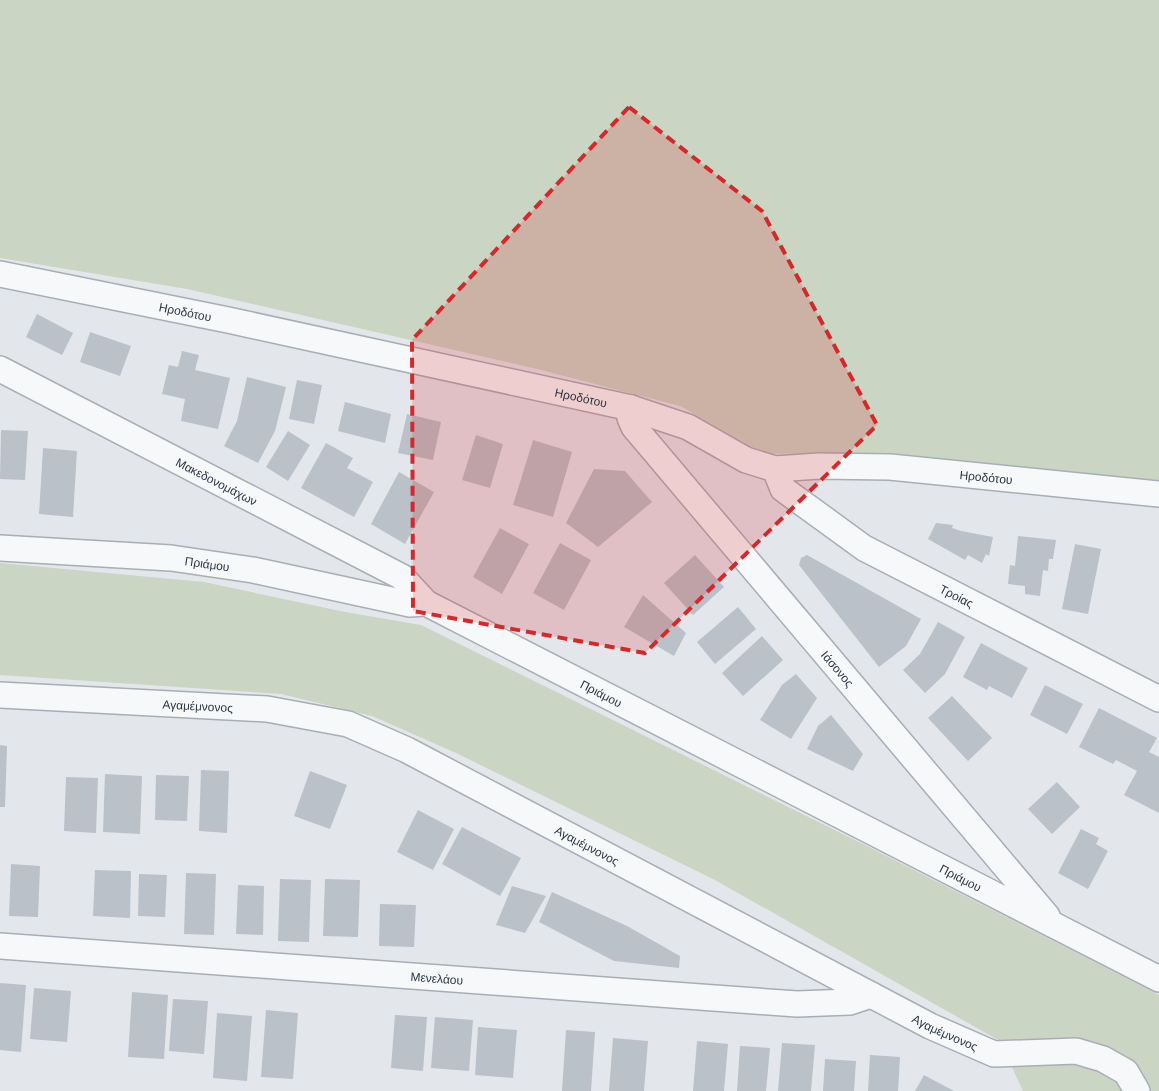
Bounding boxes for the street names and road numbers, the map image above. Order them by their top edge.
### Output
street label: Ηροδότου [158,299,213,324]
street label: Ηροδότου [553,384,609,410]
street label: Μακεδονομάχων [174,454,260,508]
street label: Ηροδότου [959,467,1013,487]
street label: Πριάμου [184,553,231,574]
street label: Τροίας [937,581,977,611]
street label: Ιάσονος [818,647,858,690]
street label: Πριάμου [578,676,625,710]
street label: Αγαμέμνονος [162,696,234,715]
street label: Αγαμέμνονος [553,822,622,868]
street label: Πριάμου [937,860,984,894]
street label: Μενελάου [410,968,464,987]
street label: Αγαμέμνονος [910,1011,981,1054]

